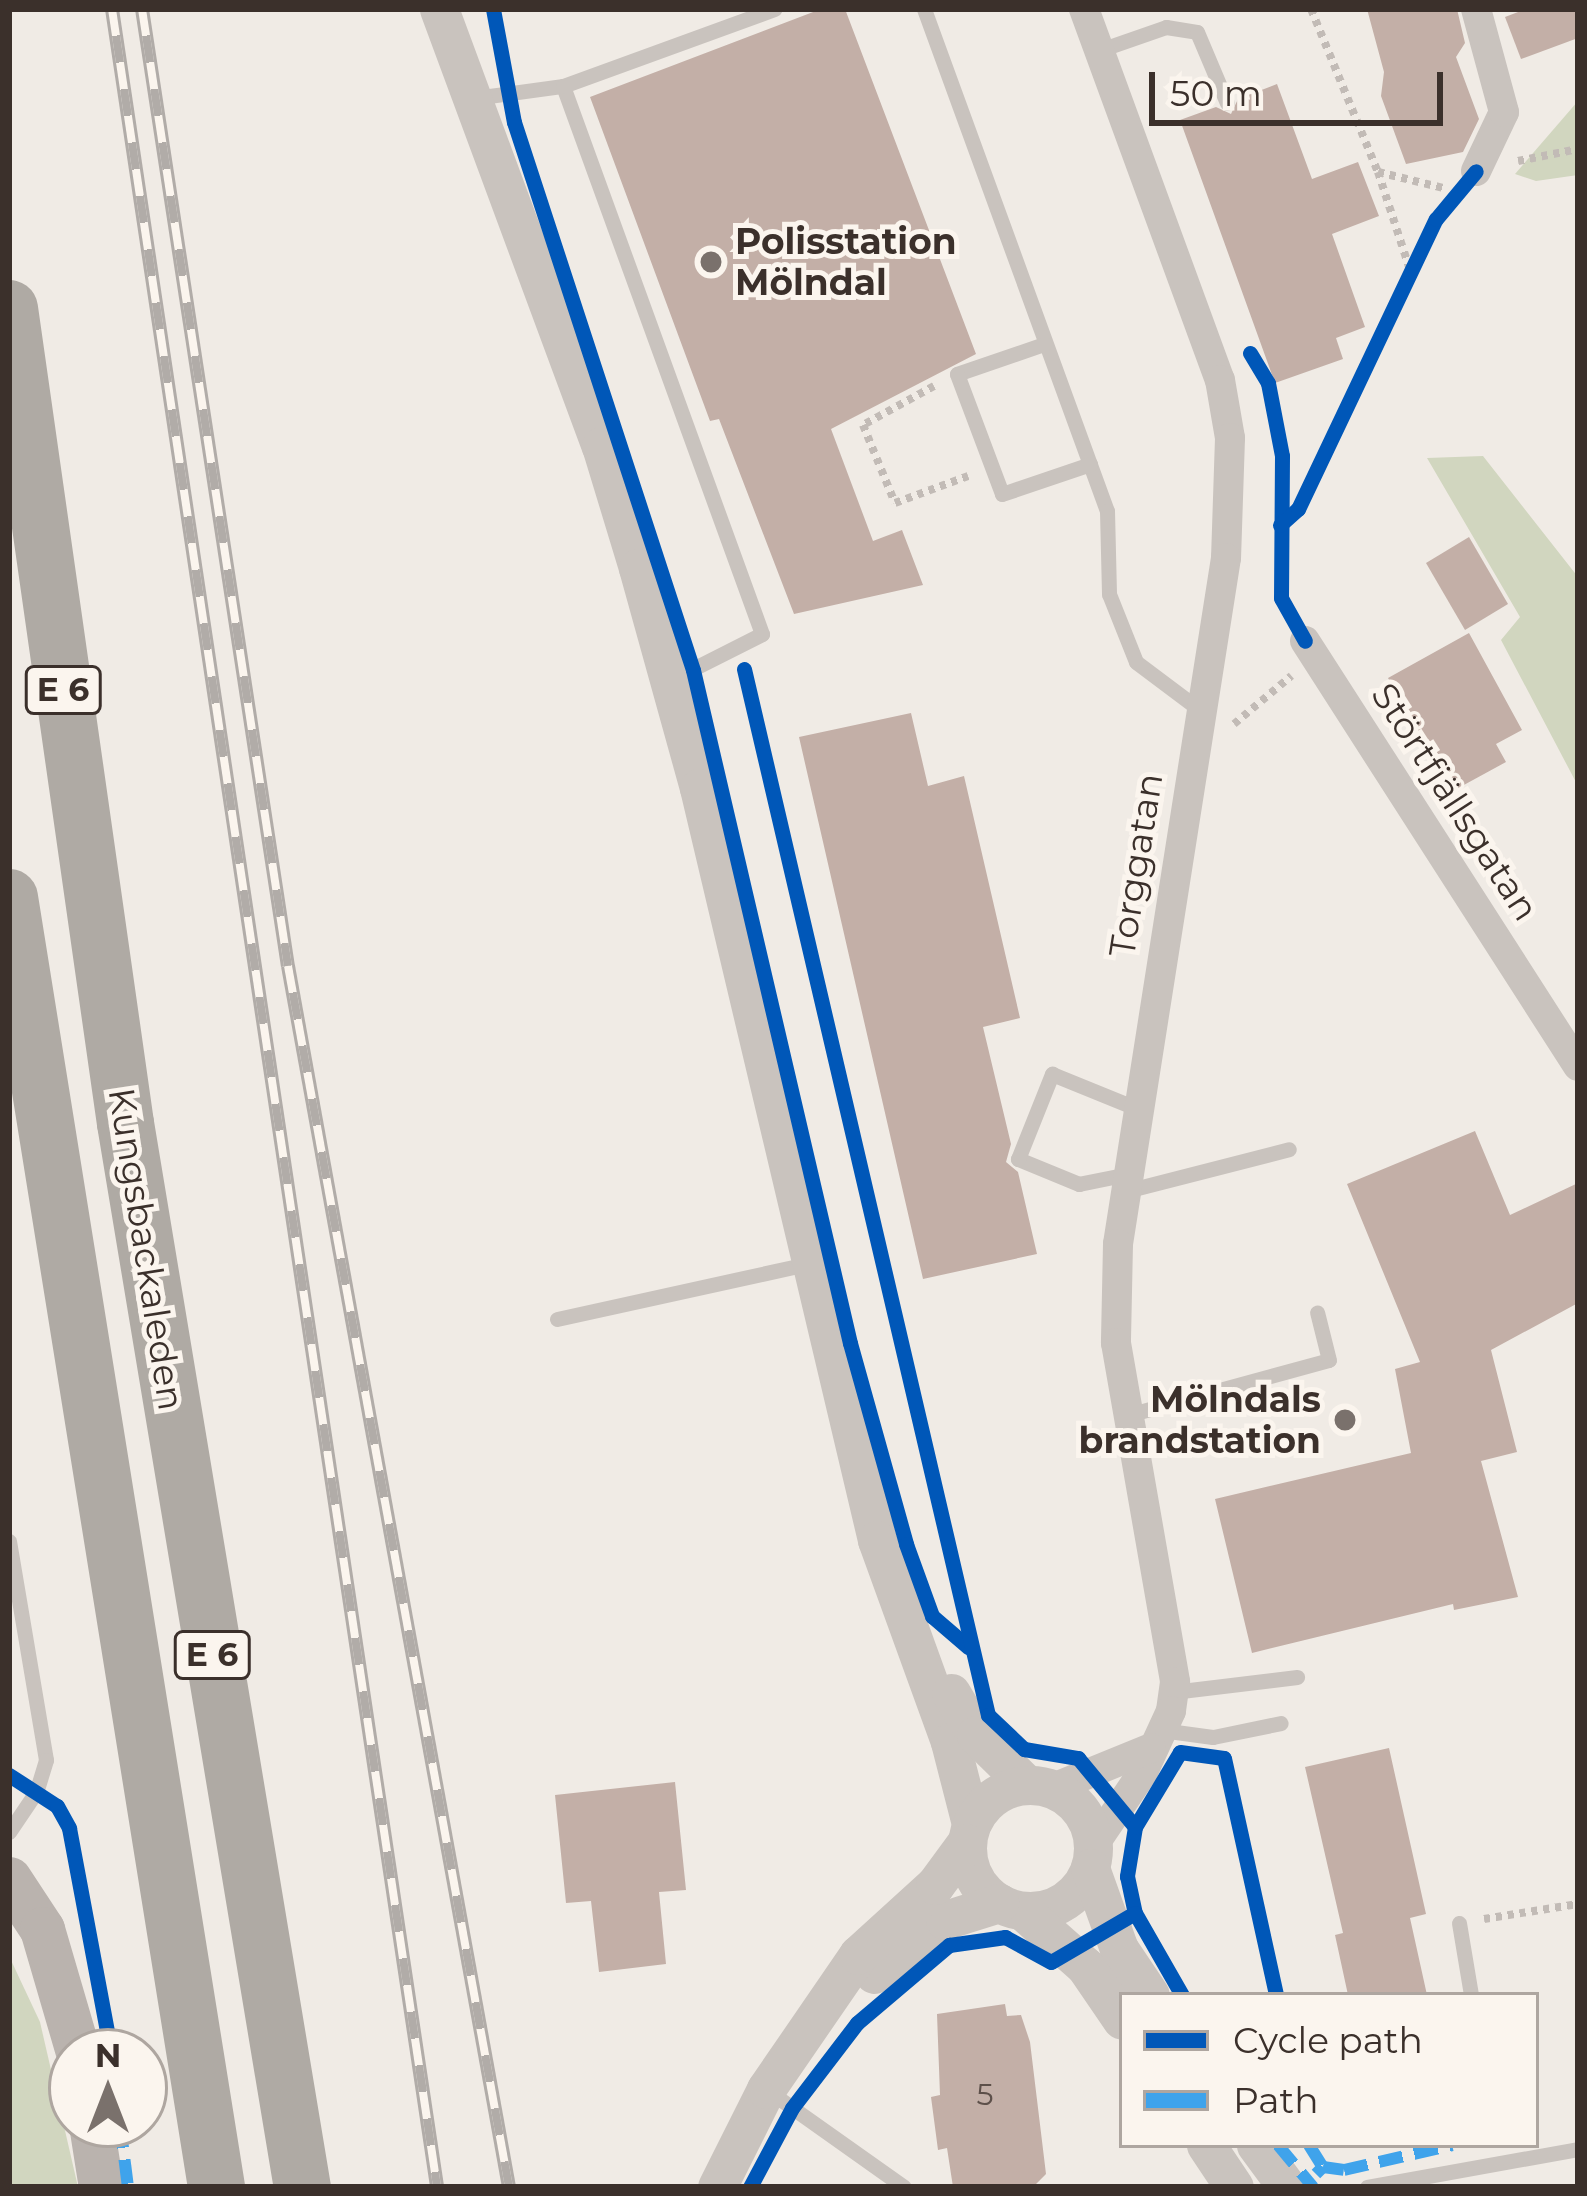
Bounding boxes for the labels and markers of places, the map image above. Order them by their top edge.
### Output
place label: Polisstation Mölndal [735,219,957,304]
marker: Polisstation Mölndal [698,249,724,275]
place label: Mölndals brandstation [1079,1377,1321,1462]
marker: Mölndals brandstation [1332,1407,1358,1433]

